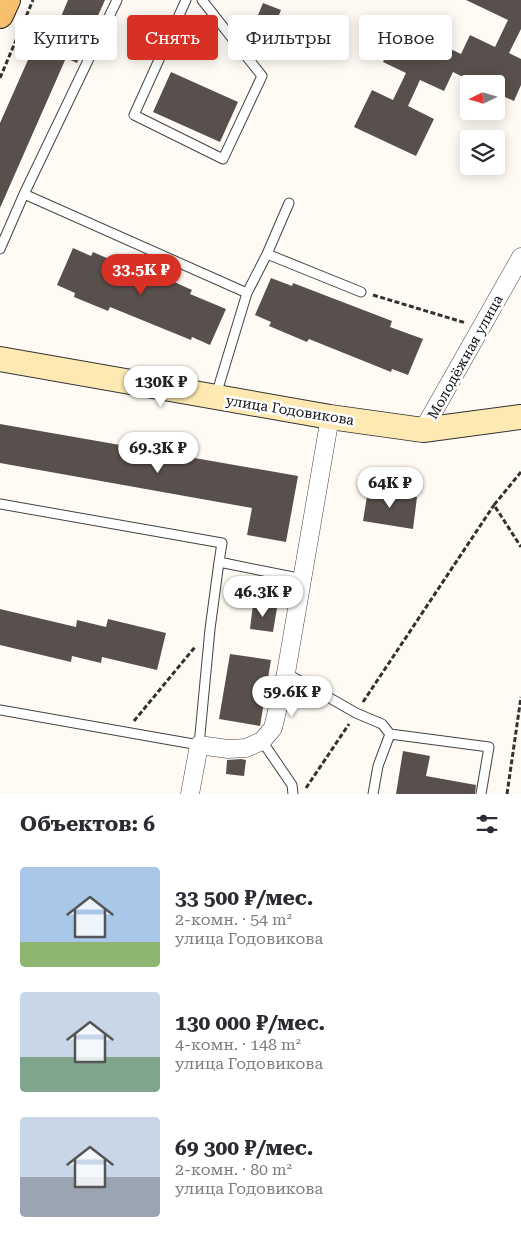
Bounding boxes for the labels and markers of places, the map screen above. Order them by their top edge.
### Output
pin: 33.5K ₽ [95,254,187,296]
pin: 130K ₽ [120,366,202,408]
pin: 69.3K ₽ [112,432,204,474]
pin: 64K ₽ [355,466,425,509]
pin: 46.3K ₽ [217,576,309,618]
pin: 59.6K ₽ [246,676,338,718]

